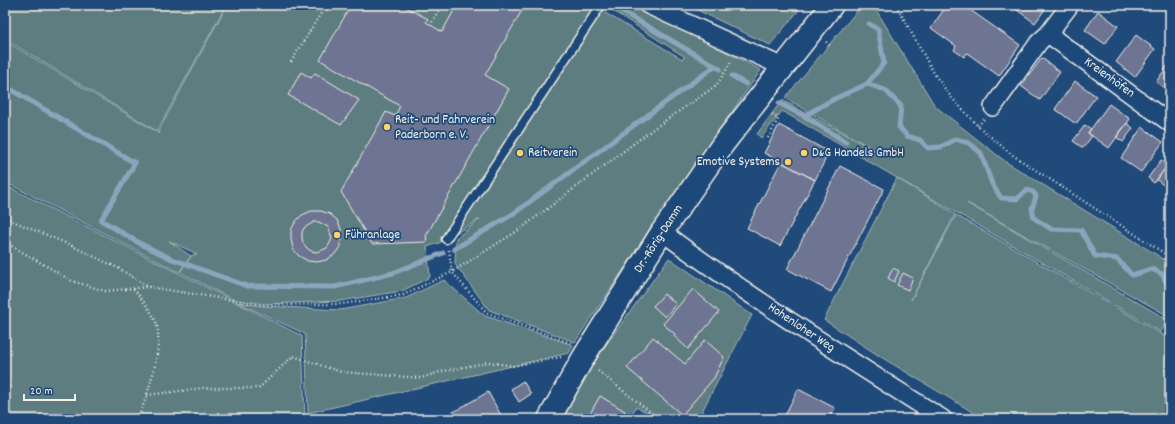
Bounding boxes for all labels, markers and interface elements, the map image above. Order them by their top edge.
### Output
street label: Kreienhöfen [1080,53,1138,103]
place label: Reit- und Fahrverein Paderborn e. V. [395,111,495,145]
marker: Reit- und Fahrverein Paderborn e. V. [382,122,392,132]
place label: Reitverein [528,144,577,163]
place label: D&G Handels GmbH [812,144,904,163]
marker: Reitverein [515,148,525,158]
marker: D&G Handels GmbH [799,148,809,158]
place label: Emotive Systems [697,153,780,172]
marker: Emotive Systems [783,157,793,167]
street label: Dr.-Rörig-Damm [630,201,688,277]
place label: Führanlage [345,226,400,245]
marker: Führanlage [332,230,342,240]
street label: Hohenloher Weg [764,298,839,358]
scale bar [24,376,75,402]
text: 20 m [30,383,53,400]

